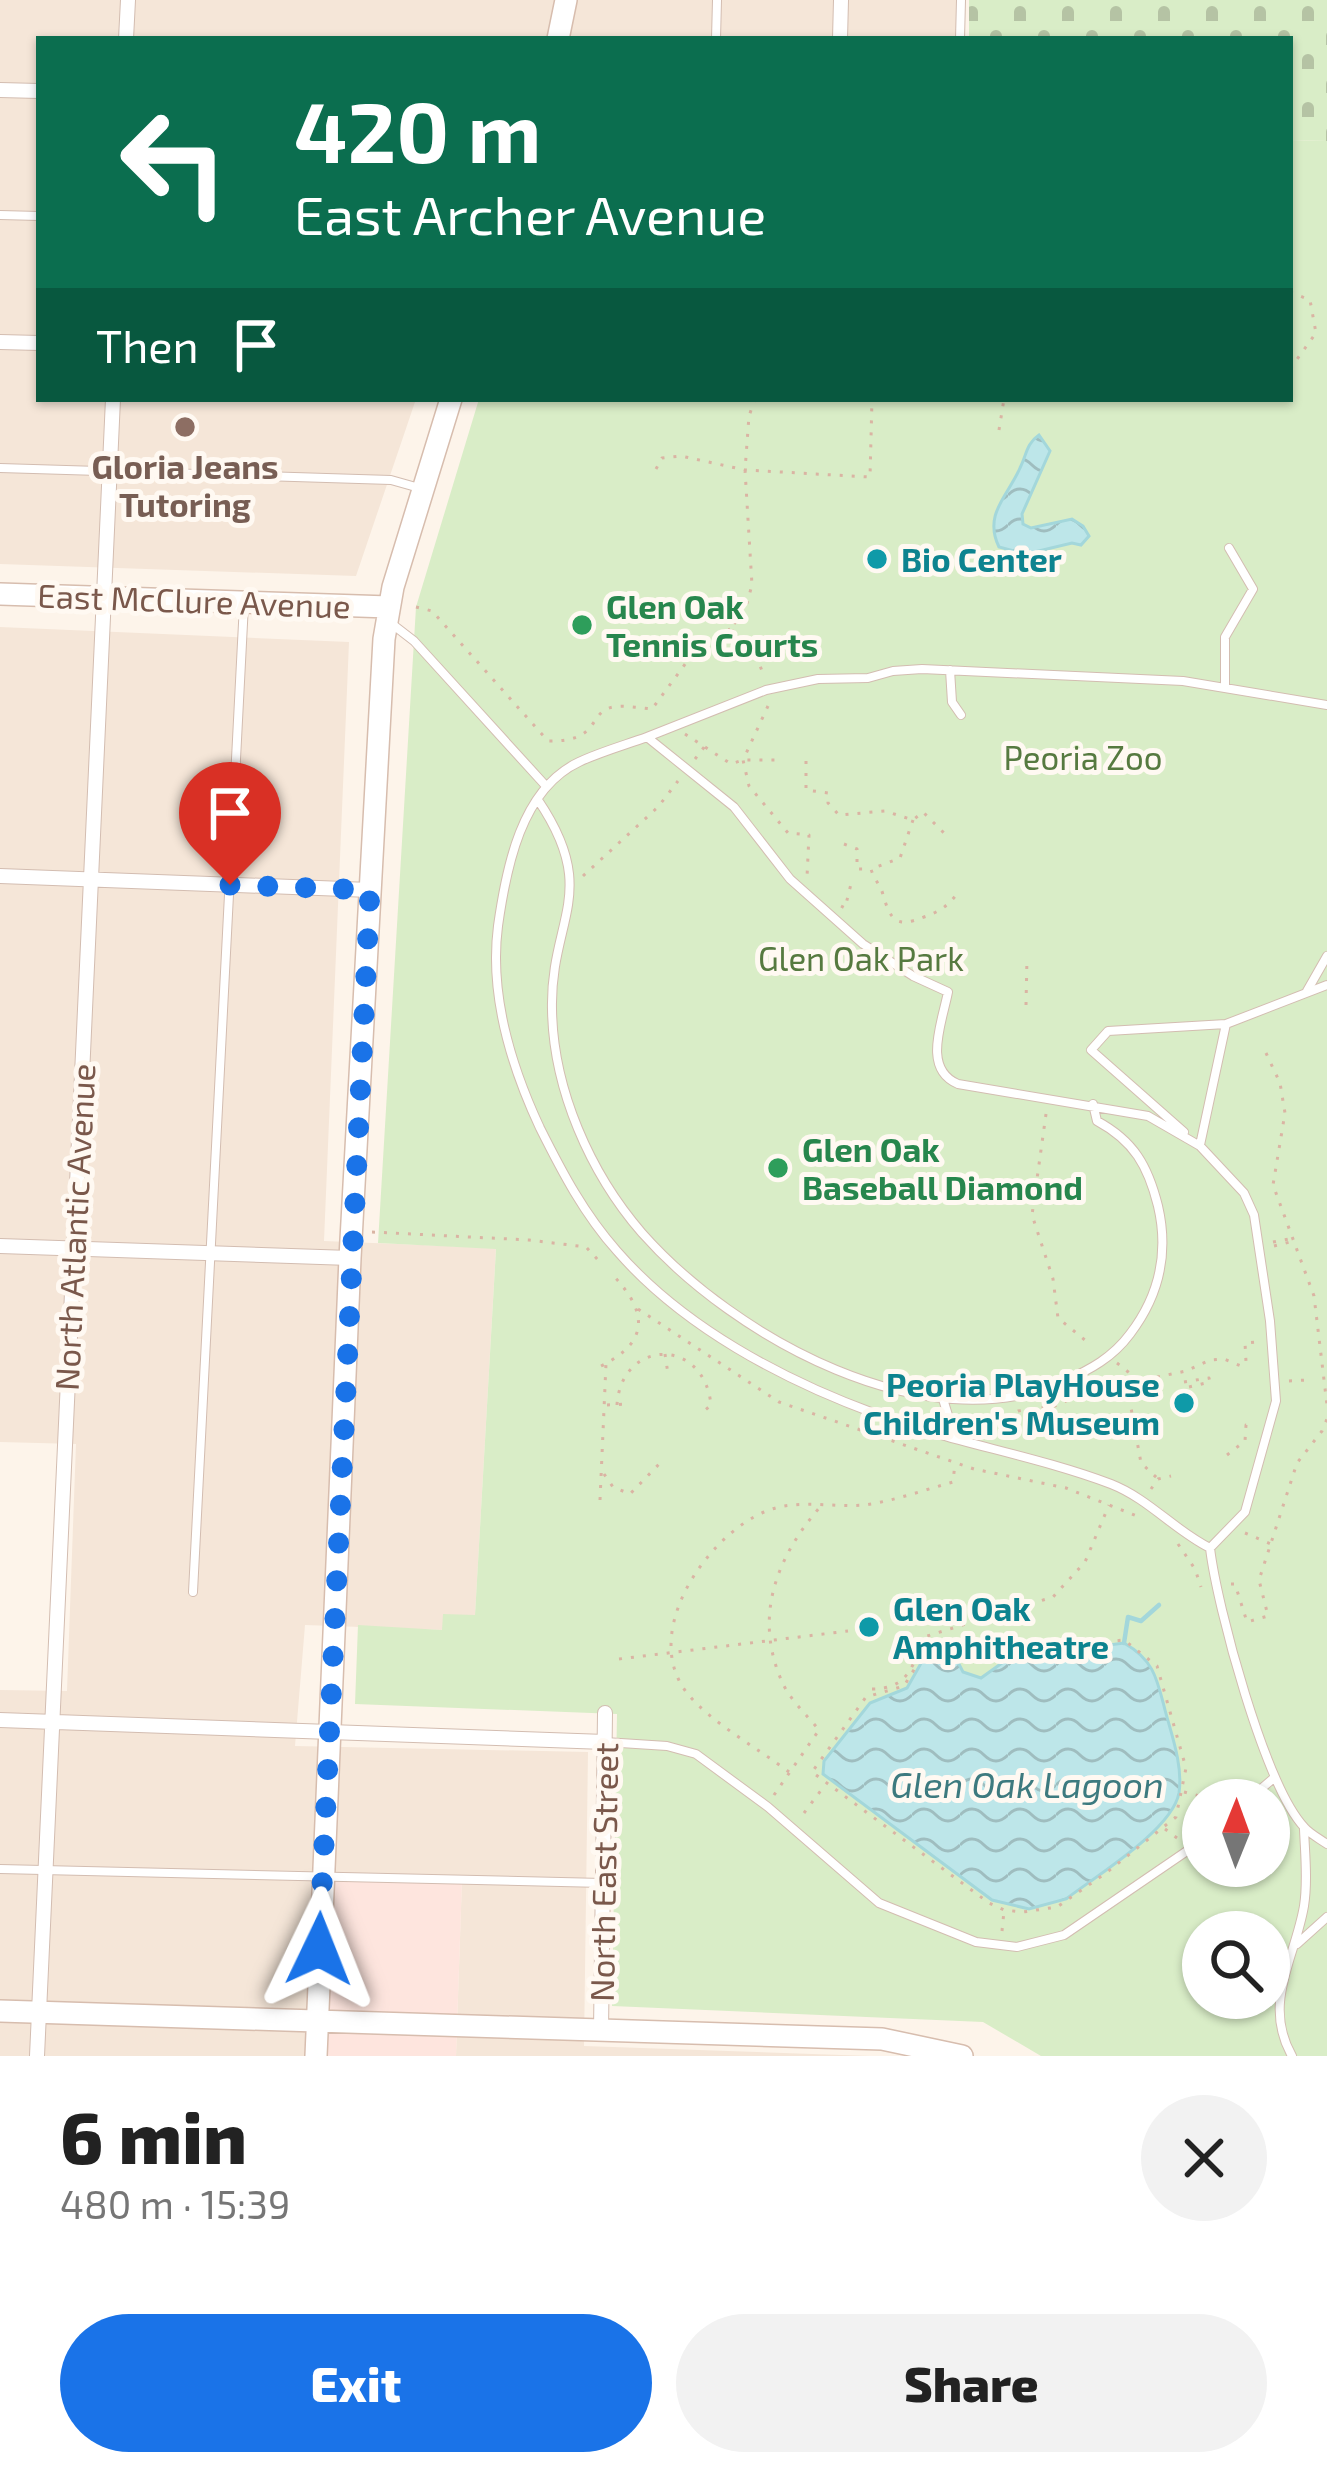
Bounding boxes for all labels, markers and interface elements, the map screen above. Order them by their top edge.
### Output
text: 420 m [294,79,541,180]
icon: left [96,84,252,240]
text: East Archer Avenue [294,181,766,246]
icon: arrive [223,312,289,378]
text: Then [96,318,199,372]
marker: Gloria Jeans Tutoring [172,414,198,440]
place label: Gloria Jeans Tutoring [91,446,279,524]
place label: Bio Center [901,539,1062,579]
marker: Bio Center [864,546,890,572]
street label: East McClure Avenue [37,575,351,625]
place label: Glen Oak Tennis Courts [606,586,818,664]
marker: Glen Oak Tennis Courts [569,612,595,638]
park label: Peoria Zoo [1004,737,1162,777]
pin [179,762,281,885]
icon: arrive [197,780,263,846]
park label: Glen Oak Park [758,938,964,978]
street label: North Atlantic Avenue [45,1062,103,1392]
place label: Glen Oak Baseball Diamond [802,1129,1083,1207]
marker: Glen Oak Baseball Diamond [765,1155,791,1181]
place label: Peoria PlayHouse Children's Museum [863,1364,1160,1442]
marker: Peoria PlayHouse Children's Museum [1171,1390,1197,1416]
place label: Glen Oak Amphitheatre [893,1588,1109,1666]
marker: Glen Oak Amphitheatre [856,1614,882,1640]
street label: North East Street [581,1742,625,2002]
water label: Glen Oak Lagoon [890,1762,1164,1805]
north arrow [1182,1779,1290,1887]
map controls [1182,1779,1290,2019]
position arrow [256,1886,382,2012]
button: search [1182,1911,1290,2019]
text: 6 min [60,2092,247,2178]
button: close [1141,2095,1267,2221]
text: 480 m · 15:39 [60,2180,290,2227]
button: Exit [60,2314,652,2452]
button: Share [676,2314,1267,2452]

